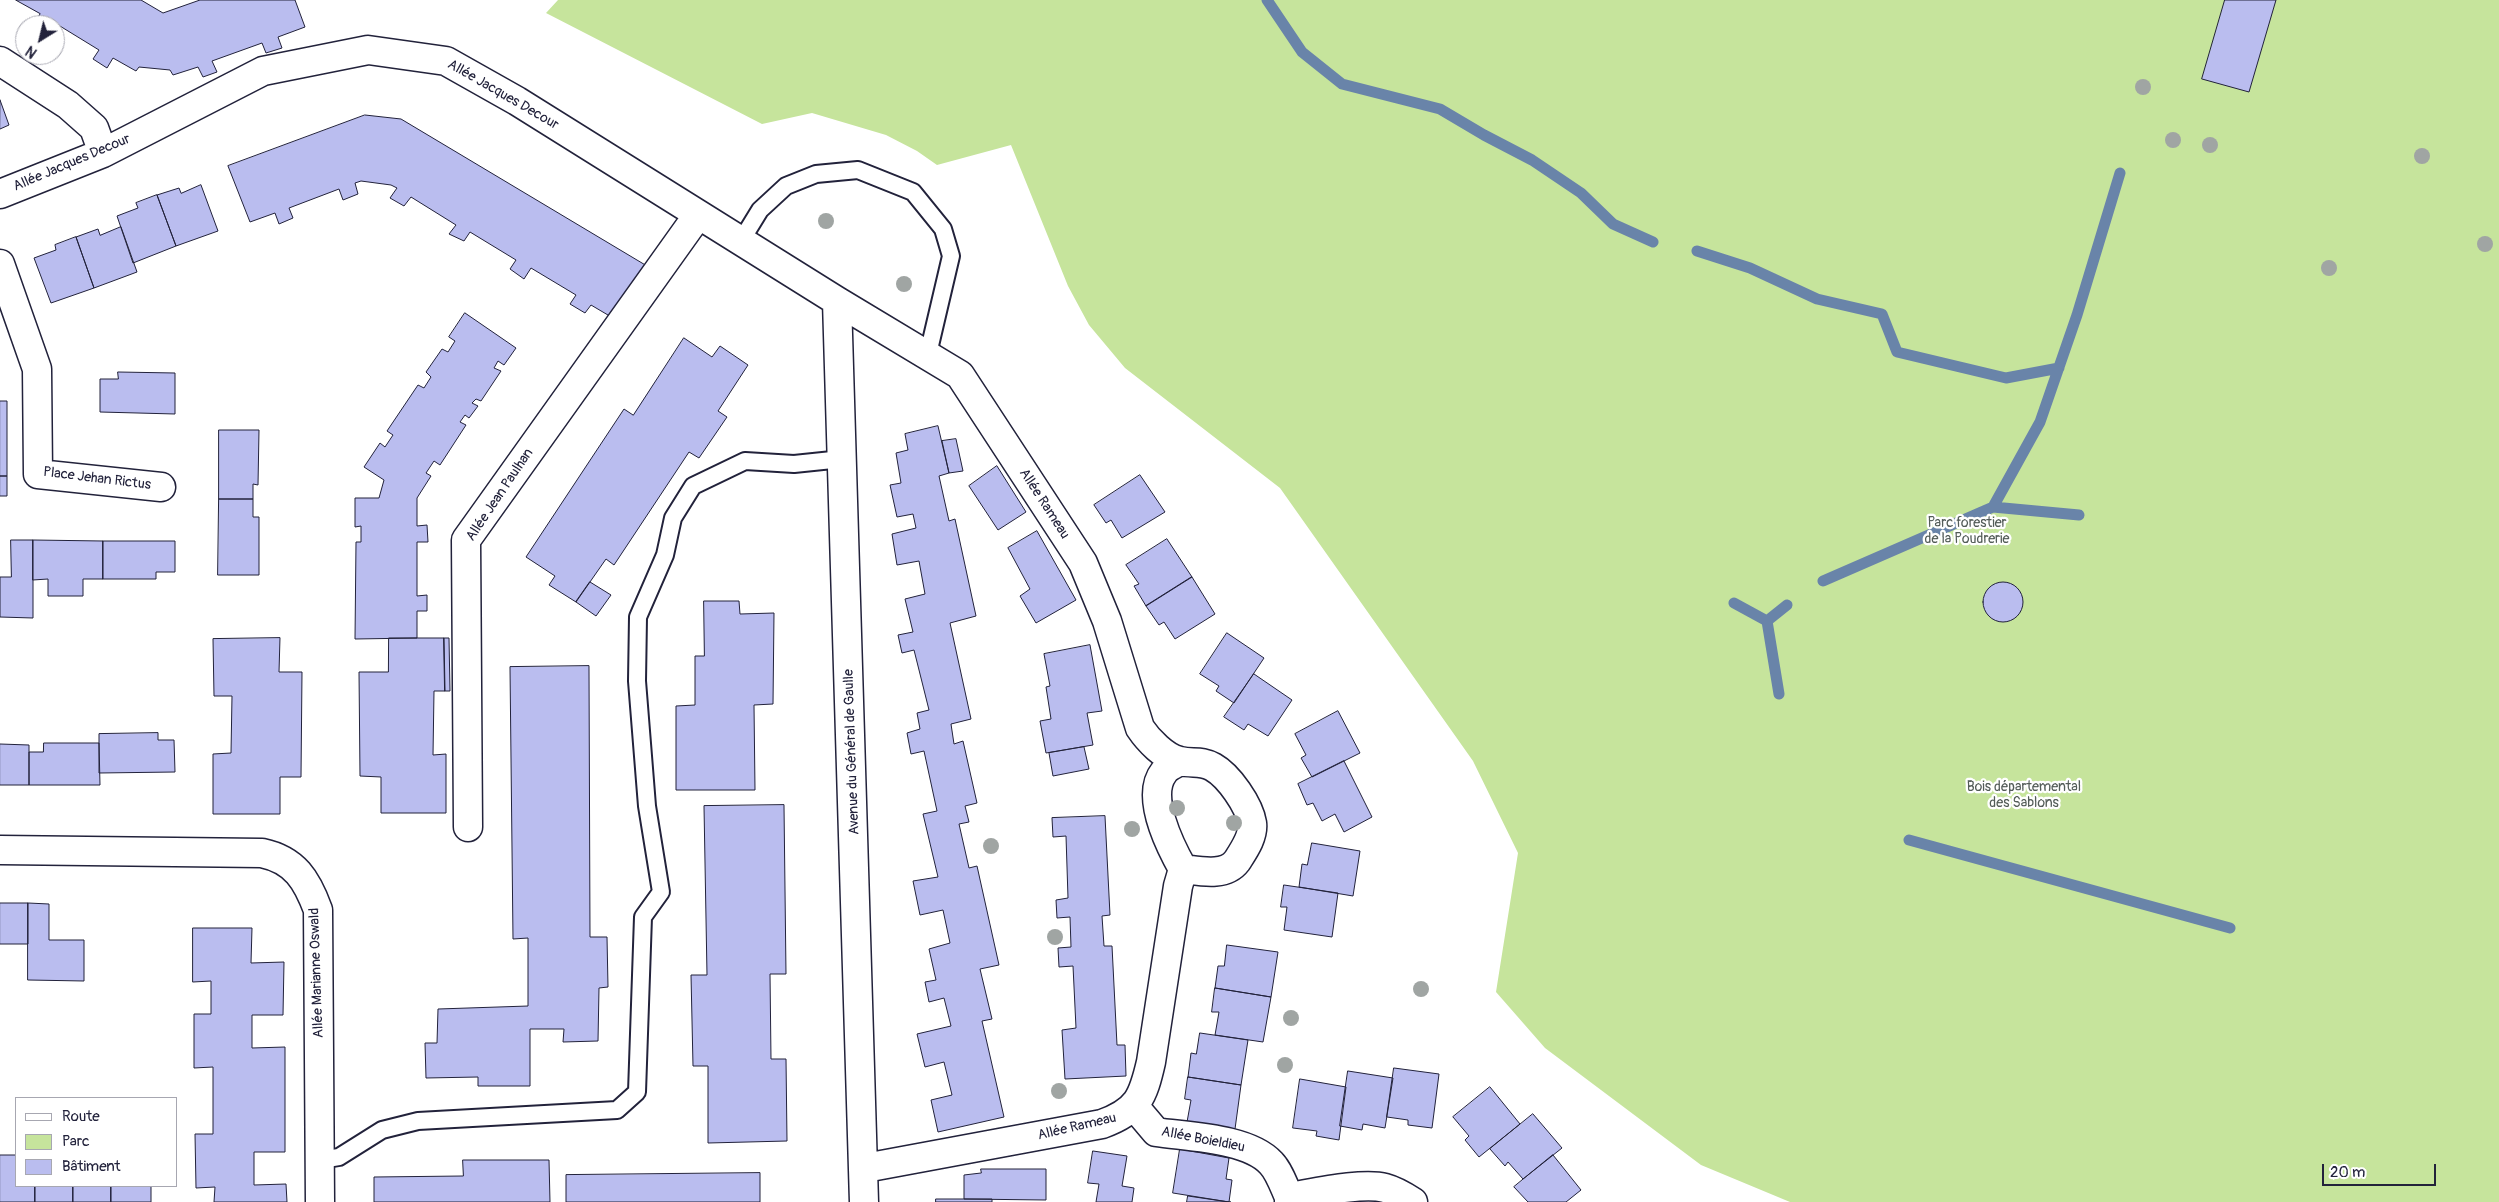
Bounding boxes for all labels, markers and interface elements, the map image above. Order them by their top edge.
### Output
north arrow [15,15,65,65]
text: N [23,42,40,61]
street label: Allée Jacques Decour [444,56,562,134]
street label: Allée Jacques Decour [11,131,133,195]
street label: Allée Jean Paulhan [463,445,537,545]
street label: Place Jehan Rictus [42,464,152,494]
street label: Allée Rameau [1015,466,1073,542]
park label: Parc forestier de la Poudrerie [1925,515,2009,548]
street label: Avenue du Général de Gaulle [841,669,863,835]
park label: Bois départemental des Sablons [1967,779,2081,812]
street label: Allée Marianne Oswald [306,908,328,1038]
legend [15,1097,178,1187]
text: Route [62,1107,100,1126]
street label: Allée Rameau [1036,1110,1118,1144]
street label: Allée Boieldieu [1160,1124,1246,1156]
text: Parc [62,1132,90,1151]
scale bar [2324,1154,2438,1186]
text: Bâtiment [62,1157,121,1176]
text: 20 m [2330,1163,2365,1182]

